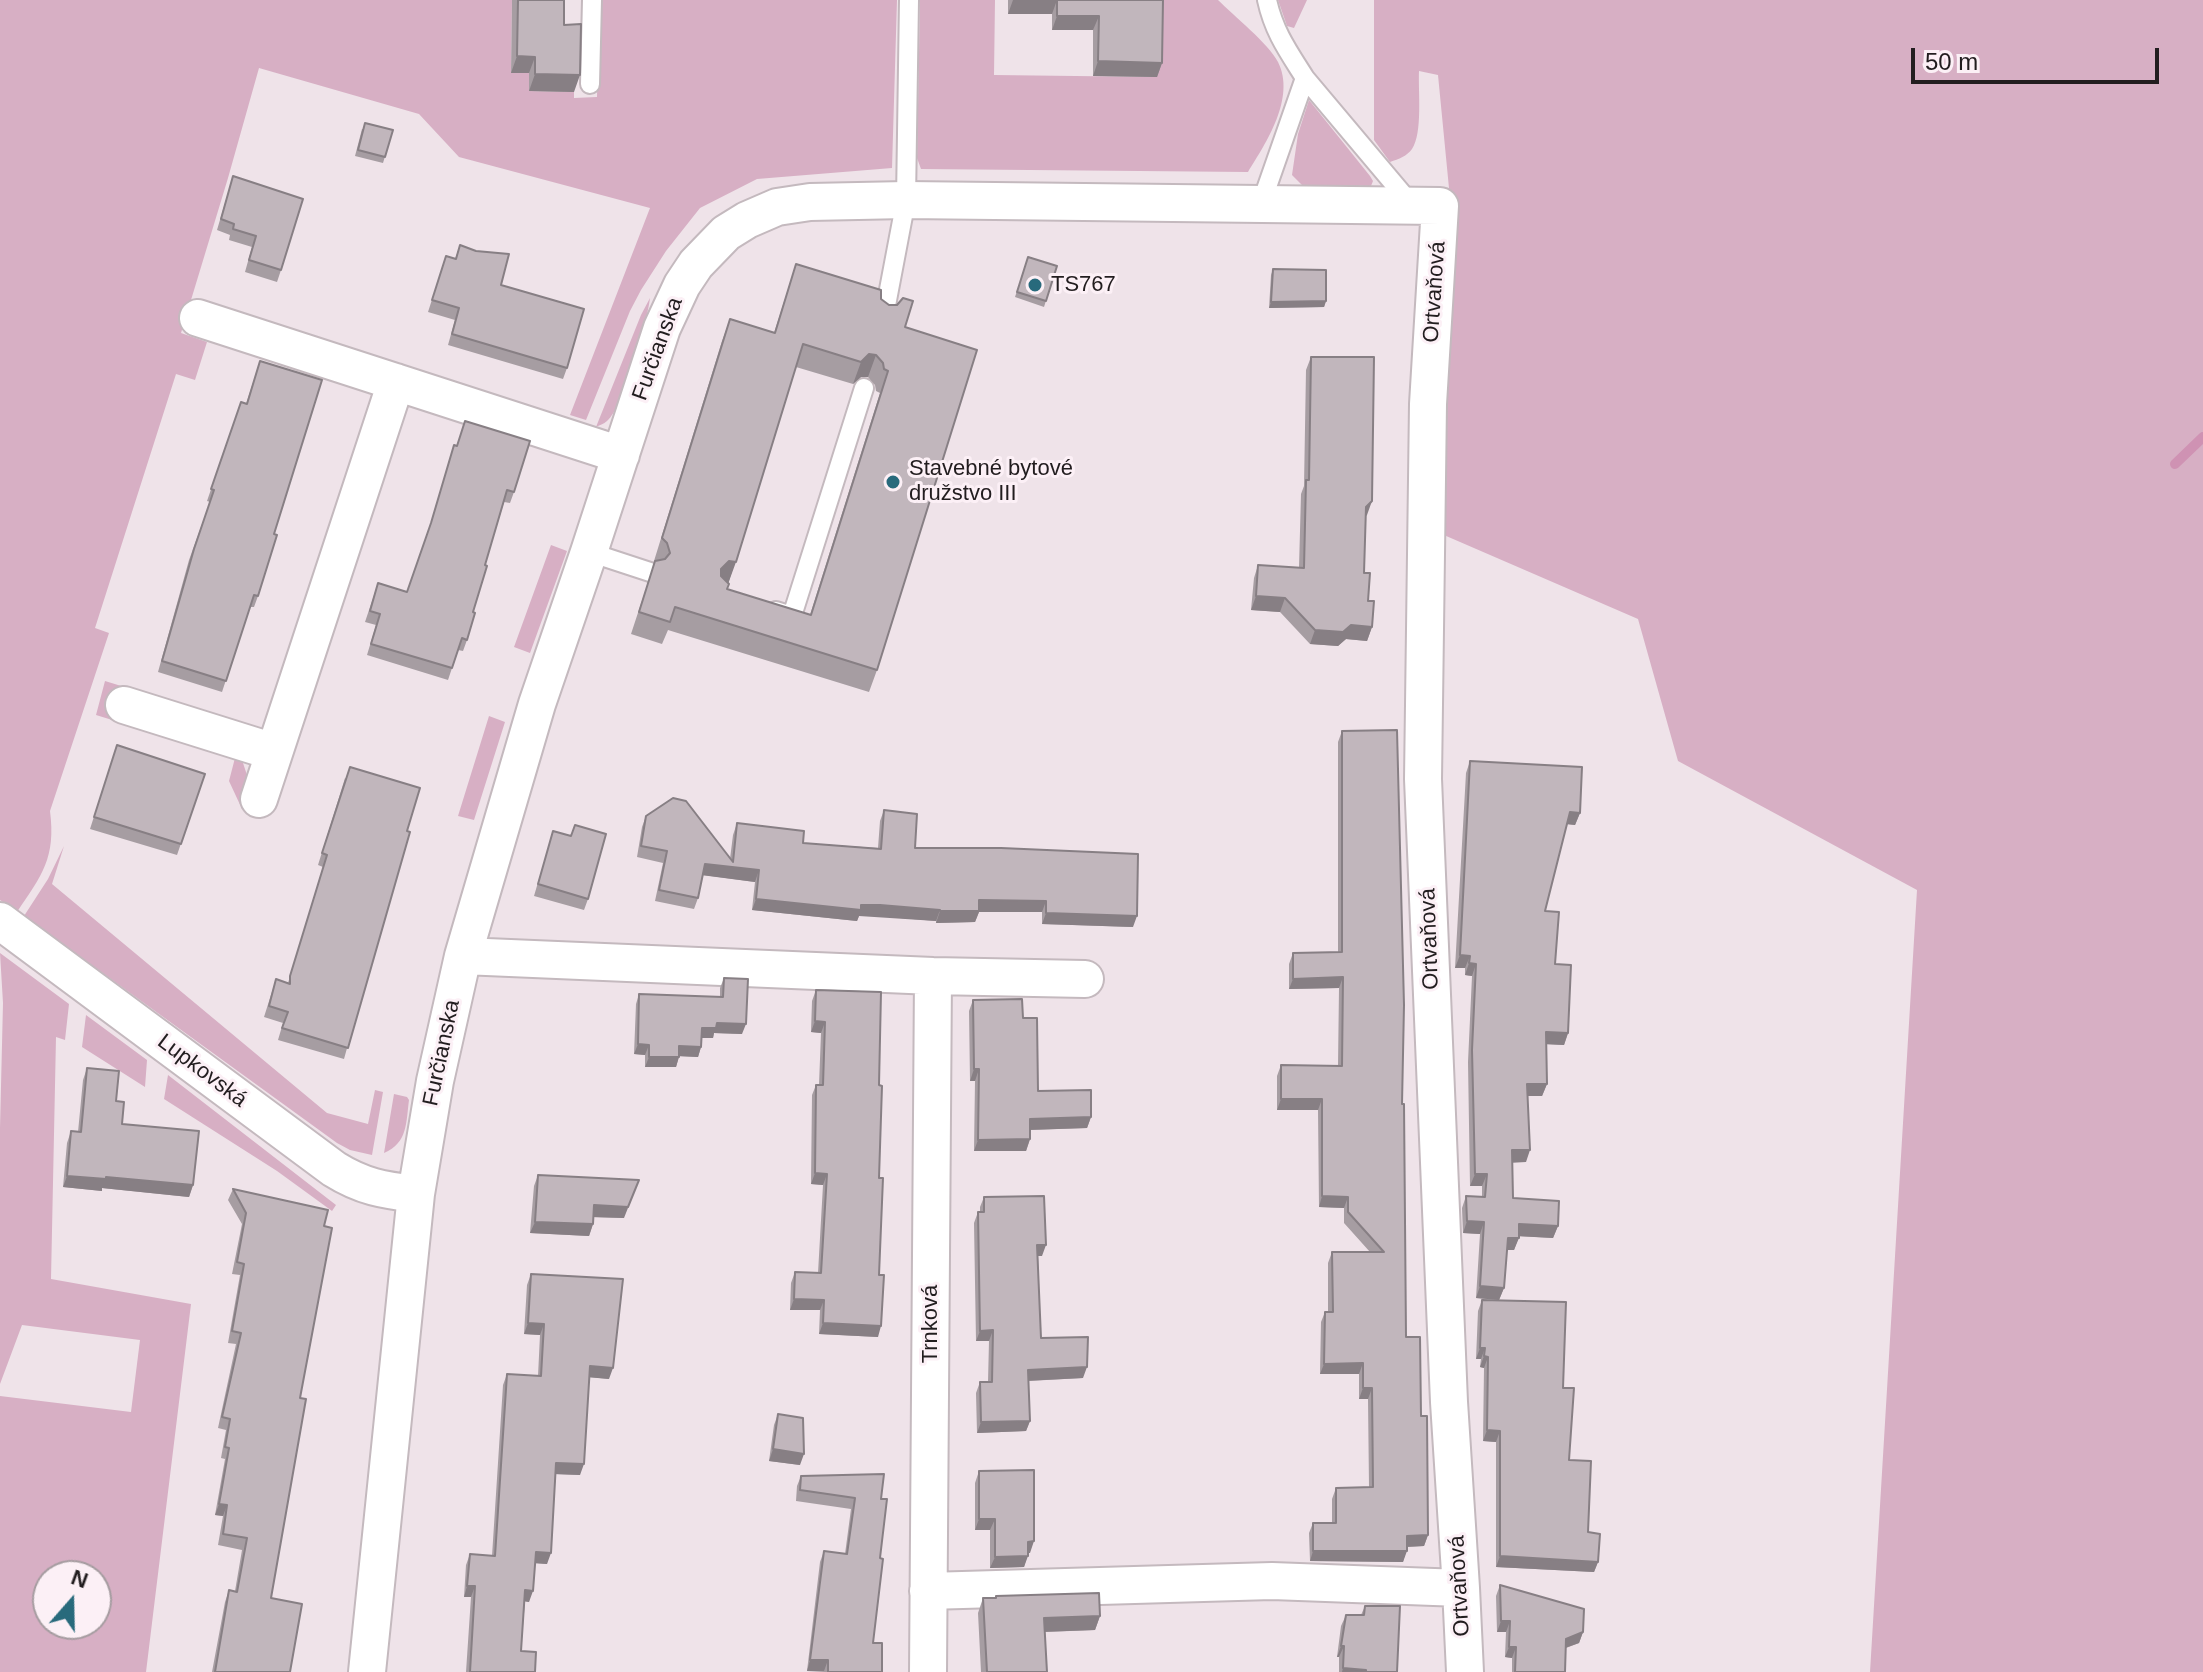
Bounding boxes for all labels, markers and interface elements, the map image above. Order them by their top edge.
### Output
scale bar [1915,32,2163,82]
text: 50 m [1925,48,1978,75]
street label: Ortvaňová [1418,240,1452,344]
place label: TS767 [1051,272,1116,298]
marker: TS767 [1026,276,1044,294]
street label: Furčianska [627,294,689,404]
place label: Stavebné bytové družstvo III [909,456,1073,508]
marker: Stavebné bytové družstvo III [884,473,902,491]
street label: Ortvaňová [1415,888,1445,990]
street label: Furčianska [418,998,466,1108]
street label: Lupkovská [152,1029,252,1113]
street label: Trnková [918,1285,944,1363]
street label: Ortvaňová [1444,1535,1476,1637]
north arrow [32,1560,112,1640]
text: N [68,1564,91,1593]

